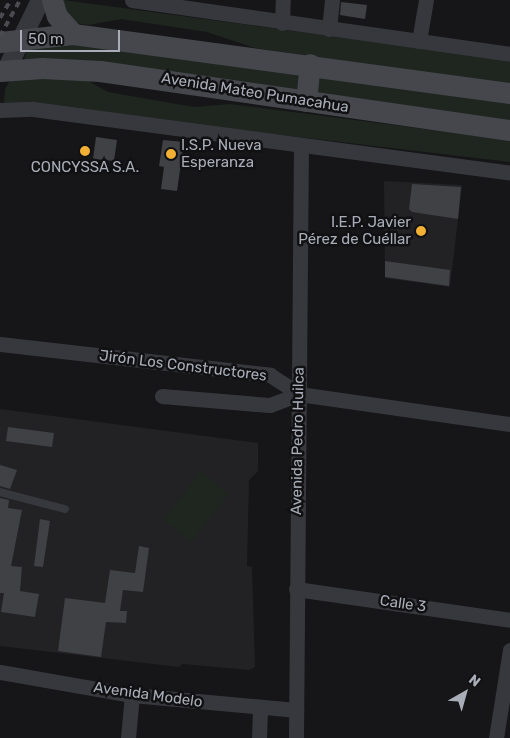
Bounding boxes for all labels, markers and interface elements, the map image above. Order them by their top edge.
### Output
scale bar [22,20,122,52]
text: 50 m [28,30,63,48]
street label: Avenida Mateo Pumacahua [160,69,350,117]
place label: I.S.P. Nueva Esperanza [181,136,262,171]
marker: CONCYSSA S.A. [79,145,91,157]
marker: I.S.P. Nueva Esperanza [165,148,177,160]
place label: CONCYSSA S.A. [31,159,139,177]
place label: I.E.P. Javier Pérez de Cuéllar [298,213,411,248]
marker: I.E.P. Javier Pérez de Cuéllar [415,225,427,237]
street label: Jirón Los Constructores [98,347,268,385]
street label: Avenida Pedro Huilca [288,367,308,515]
street label: Calle 3 [379,592,427,616]
north arrow [440,668,490,718]
text: N [465,671,484,691]
street label: Avenida Modelo [92,678,204,712]

